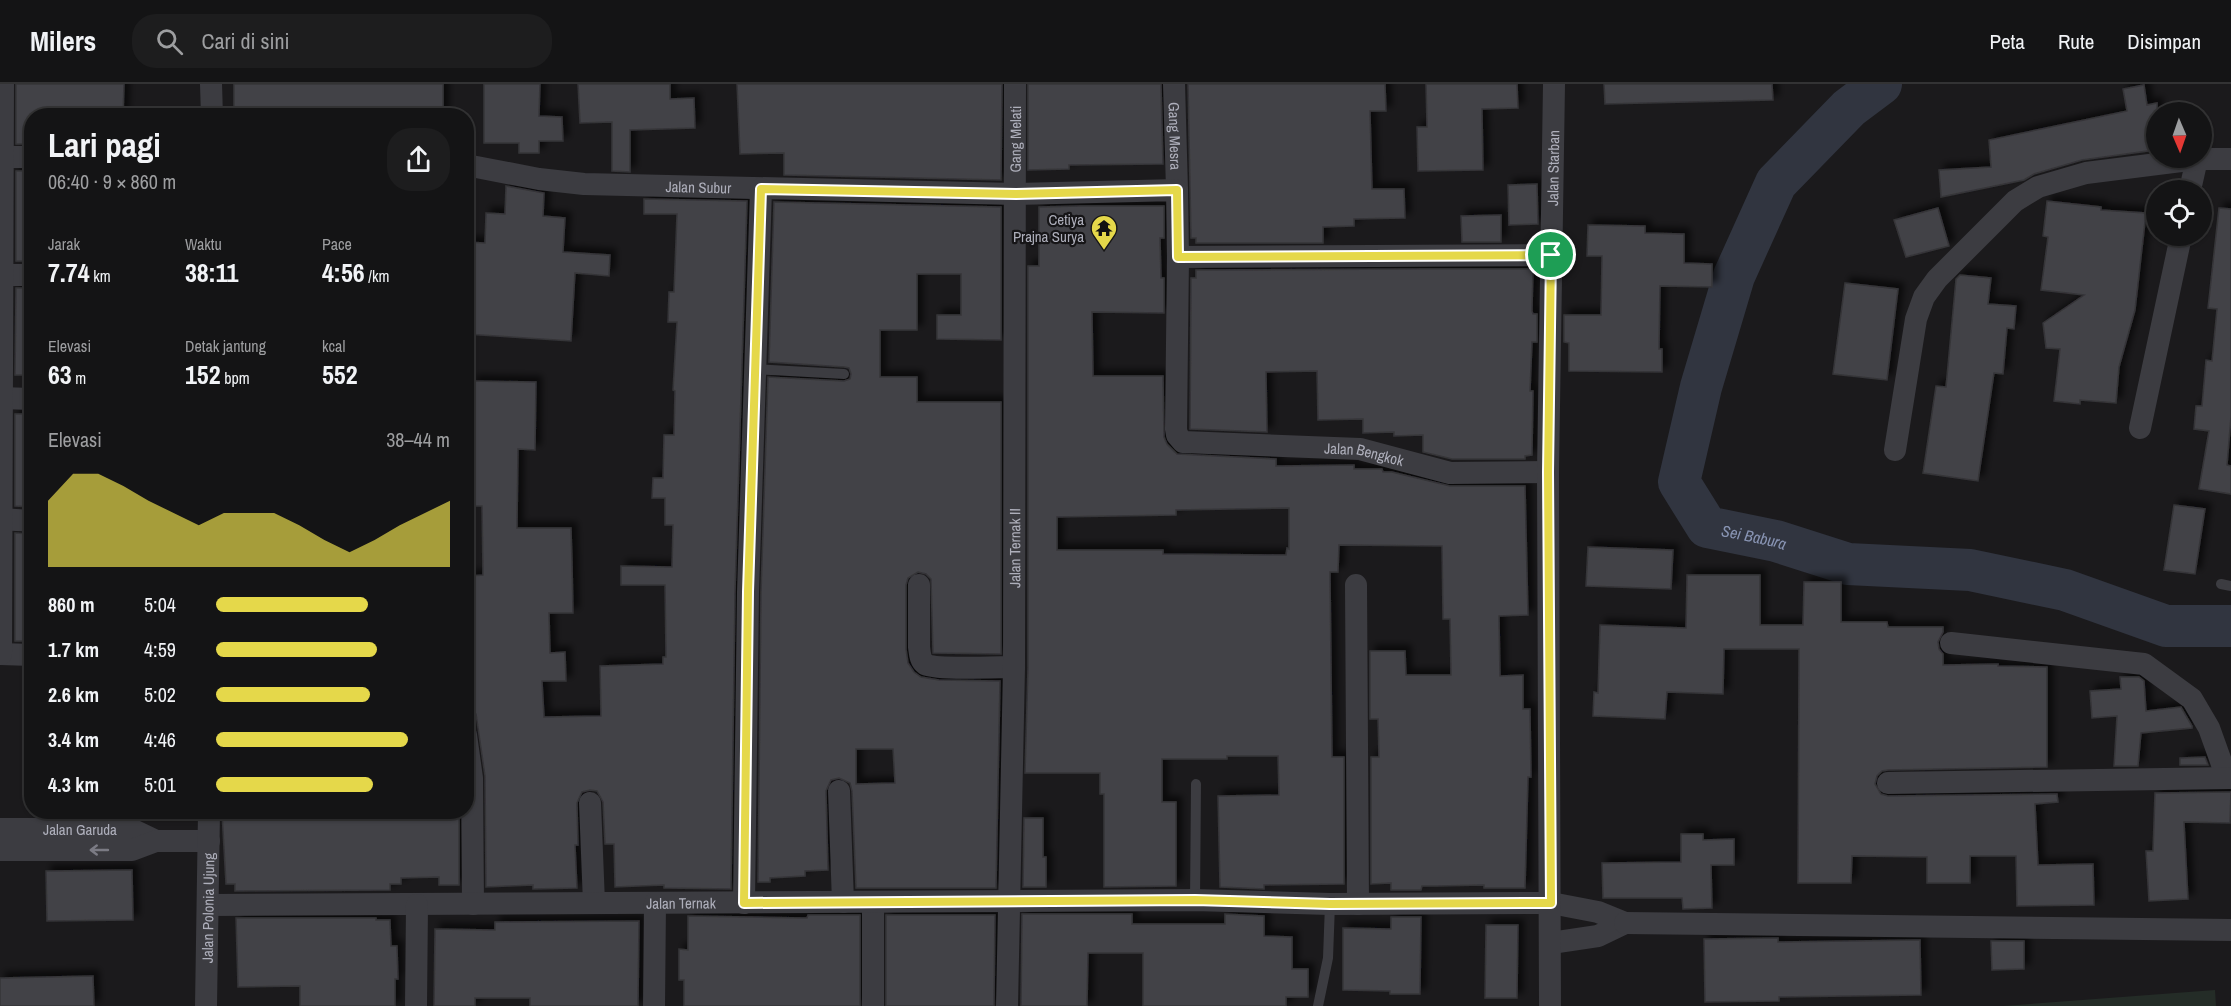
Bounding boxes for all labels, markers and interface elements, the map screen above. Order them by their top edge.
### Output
search box [132,14,552,68]
text: Milers [30,22,96,60]
icon: search [153,25,186,58]
text: Cari di sini [201,26,290,56]
text: Peta [1989,27,2025,56]
text: Rute [2058,27,2094,56]
text: Disimpan [2127,27,2201,56]
street label: Gang Mesra [1164,102,1187,170]
north arrow [2146,102,2212,168]
map controls [2146,102,2212,246]
street label: Gang Melati [1004,106,1025,173]
text: Lari pagi [48,123,161,167]
button: share [387,128,450,191]
street label: Jalan Starban [1542,130,1564,206]
text: 06:40 · 9 × 860 m [48,168,176,195]
street label: Jalan Subur [665,175,731,198]
button: locate [2146,180,2212,246]
place label: Cetiya Prajna Surya [1013,209,1084,247]
temple icon: Cetiya Prajna Surya [1089,213,1119,251]
pin [1525,229,1576,280]
text: Jarak [48,233,80,255]
text: Waktu [185,233,222,255]
text: Pace [322,233,352,255]
icon: arrive [1534,238,1567,271]
text: 7.74 [48,255,90,290]
text: 38:11 [185,255,238,290]
text: 4:56 [322,255,365,290]
text: km [90,265,111,287]
text: /km [365,265,389,287]
text: Elevasi [48,335,91,357]
text: Detak jantung [185,335,266,357]
text: kcal [322,335,345,357]
text: 63 [48,357,72,392]
text: 152 [185,357,221,392]
text: 552 [322,357,358,392]
text: m [72,367,86,389]
text: bpm [221,367,250,389]
text: Elevasi [48,426,102,453]
text: 38–44 m [386,426,450,453]
street label: Jalan Bengkok [1324,437,1407,471]
street label: Jalan Ternak II [1004,508,1025,588]
water label: Sei Babura [1720,519,1789,555]
text: 860 m [48,591,95,618]
text: 5:04 [144,591,176,618]
text: 1.7 km [48,636,99,663]
text: 4:59 [144,636,176,663]
text: 2.6 km [48,681,99,708]
text: 5:02 [144,681,176,708]
text: 3.4 km [48,726,99,753]
text: 4:46 [144,726,176,753]
text: 4.3 km [48,771,99,798]
text: 5:01 [144,771,176,798]
street label: Jalan Garuda [43,819,117,840]
one-way arrow [90,844,110,856]
street label: Jalan Polonia Ujung [196,853,219,963]
street label: Jalan Ternak [646,892,717,913]

